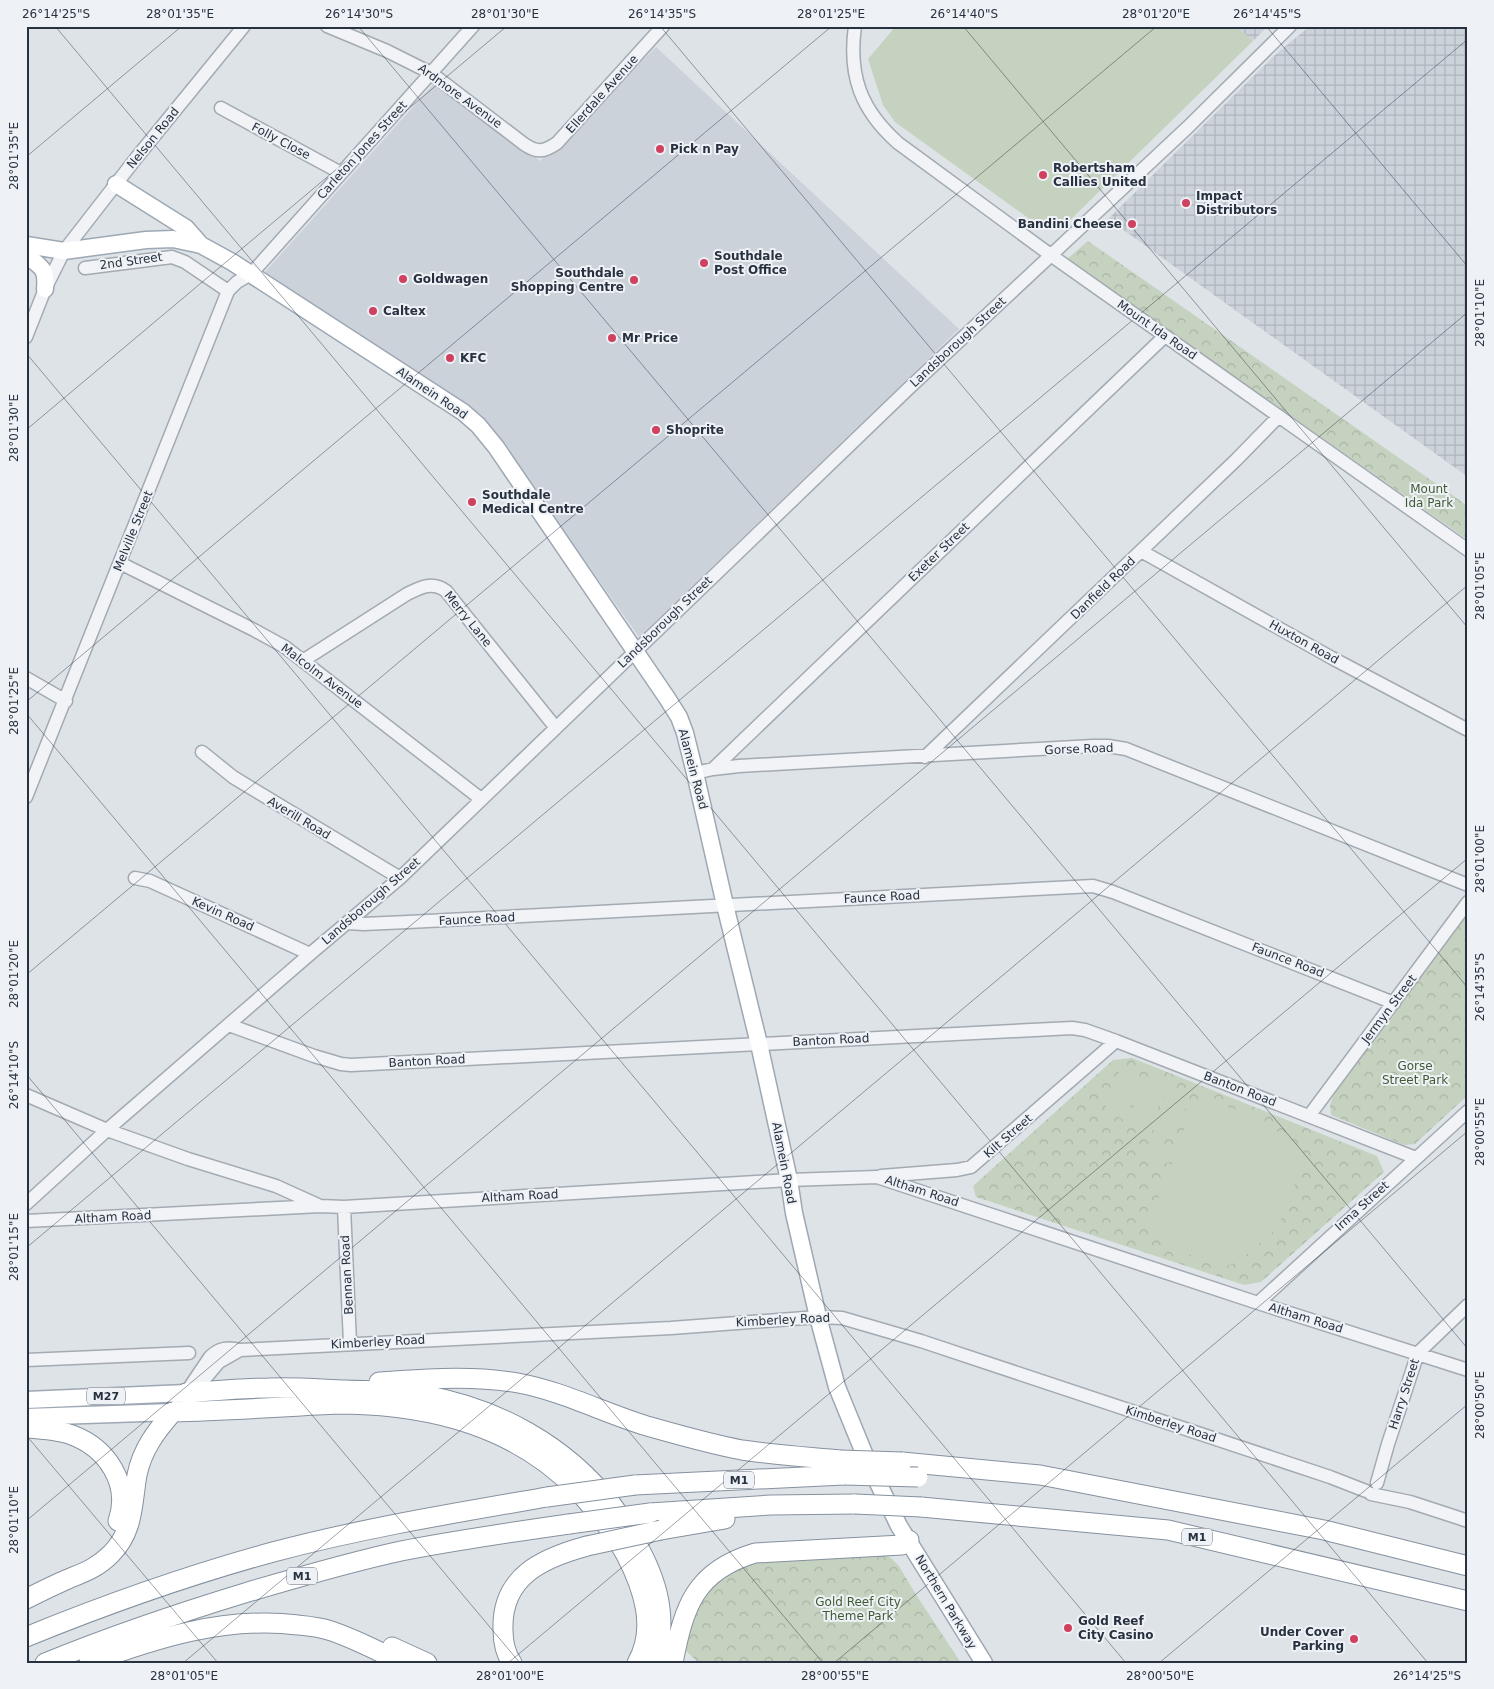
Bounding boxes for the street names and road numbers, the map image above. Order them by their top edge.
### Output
street label: Ellerdale Avenue [563,52,641,136]
street label: Ardmore Avenue [415,61,505,131]
street label: Carleton Jones Street [314,98,410,202]
street label: Nelson Road [124,105,182,171]
street label: Folly Close [249,120,313,162]
street label: 2nd Street [99,250,164,272]
street label: Landsborough Street [907,294,1009,390]
street label: Mount Ida Road [1115,297,1199,363]
street label: Alamein Road [394,364,470,422]
street label: Melville Street [110,488,156,573]
street label: Exeter Street [906,519,972,584]
street label: Danfield Road [1068,554,1138,622]
street label: Landsborough Street [615,573,715,671]
street label: Merry Lane [441,588,495,650]
street label: Huxton Road [1267,617,1341,667]
street label: Malcolm Avenue [278,641,366,711]
street label: Alamein Road [676,727,710,811]
street label: Gorse Road [1044,741,1114,757]
street label: Averill Road [265,794,333,842]
street label: Landsborough Street [319,854,423,947]
street label: Faunce Road [844,888,920,906]
street label: Kevin Road [190,894,256,934]
street label: Faunce Road [439,910,515,928]
street label: Faunce Road [1250,940,1326,980]
street label: Jermyn Street [1358,972,1420,1047]
street label: Banton Road [792,1031,870,1049]
street label: Banton Road [388,1052,466,1070]
street label: Banton Road [1202,1069,1278,1109]
street label: Kilt Street [981,1111,1035,1161]
street label: Alamein Road [769,1121,799,1205]
street label: Altham Road [883,1172,961,1210]
street label: Irma Street [1332,1178,1392,1234]
street label: Altham Road [481,1187,559,1205]
street label: Altham Road [74,1208,152,1226]
street label: Bennan Road [338,1235,356,1315]
street label: Altham Road [1267,1300,1345,1336]
street label: Kimberley Road [735,1311,831,1329]
street label: Kimberley Road [330,1333,426,1351]
street label: Harry Street [1386,1357,1422,1431]
road number: M27 [87,1388,125,1404]
street label: Kimberley Road [1124,1403,1218,1445]
road number: M1 [724,1472,754,1488]
road number: M1 [1182,1528,1212,1545]
street label: Northern Parkway [912,1552,980,1652]
road number: M1 [287,1568,317,1584]

